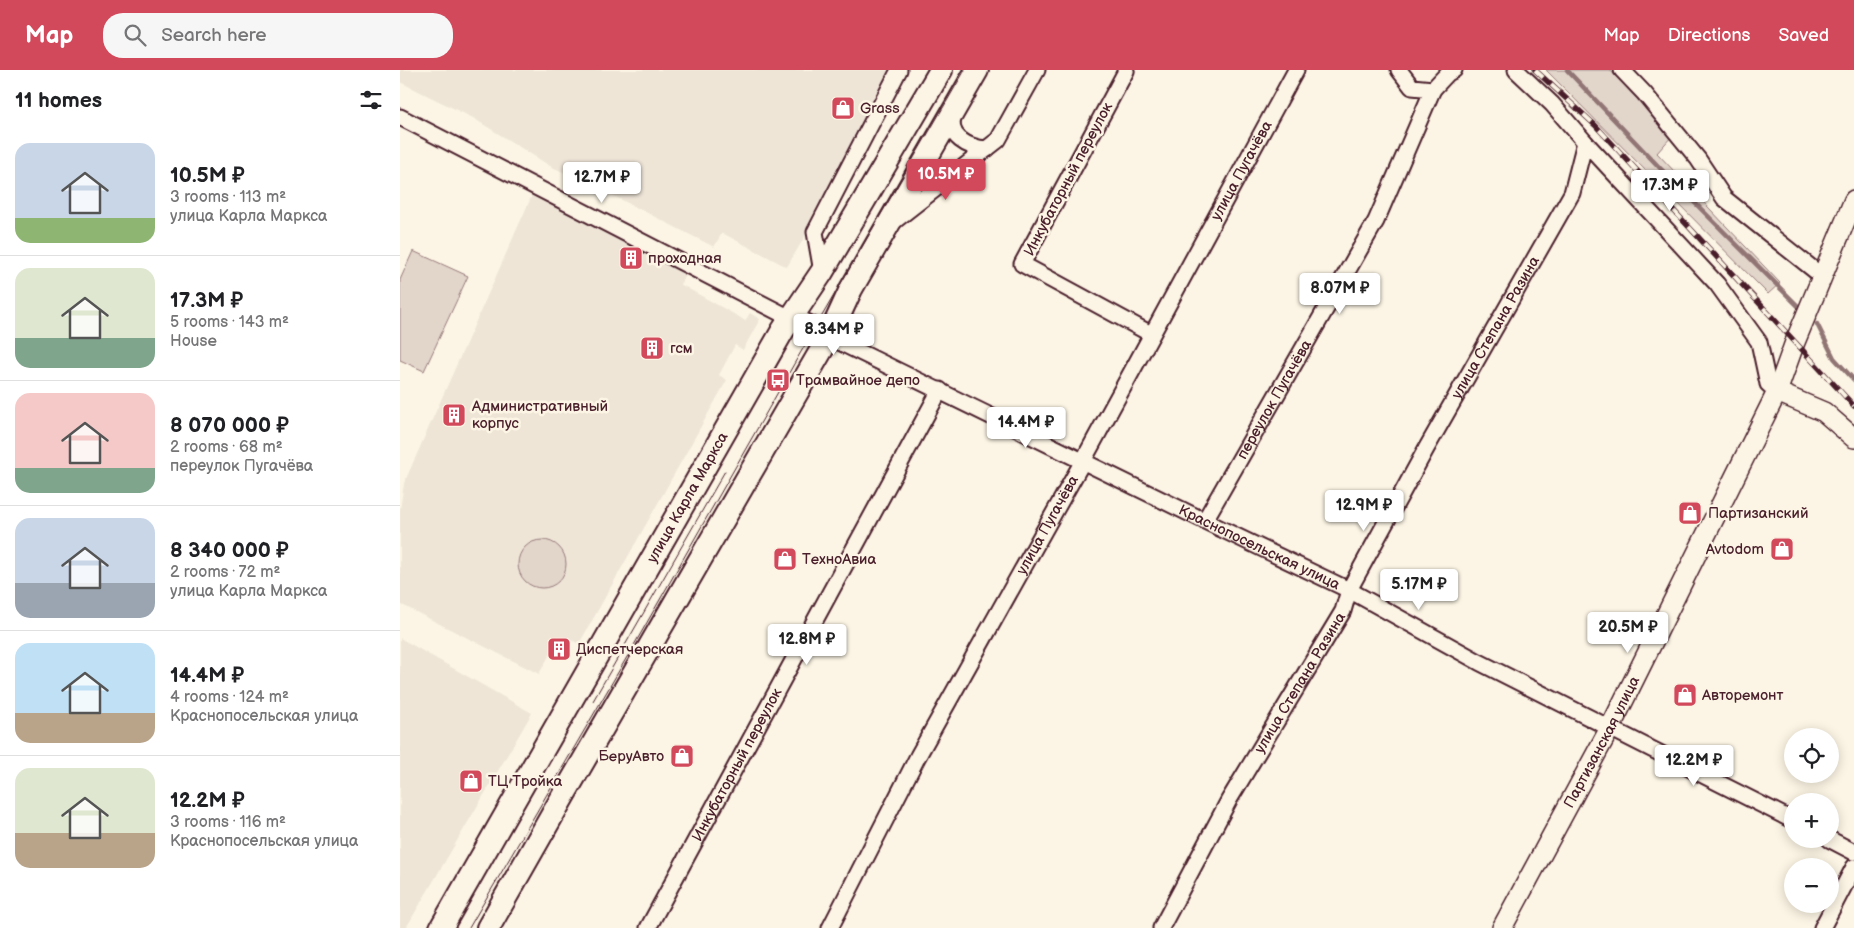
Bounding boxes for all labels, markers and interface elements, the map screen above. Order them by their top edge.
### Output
search box [103,13,453,58]
text: Map [25,21,73,50]
icon: search [121,21,149,49]
text: Search here [161,24,267,47]
text: Map [1604,25,1640,46]
text: Directions [1668,25,1750,46]
text: Saved [1778,25,1829,46]
icon: filters [357,86,385,114]
text: 11 homes [15,88,102,113]
shop icon: Grass [830,95,856,121]
place label: Grass [860,99,900,118]
street label: Инкубаторный переулок [1020,99,1117,259]
street label: улица Пугачёва [1207,117,1277,224]
pin: 10.5M ₽ [900,158,992,201]
pin: 12.7M ₽ [556,162,648,204]
icon: home [55,163,115,223]
text: 10.5M ₽ [170,163,245,188]
text: 10.5M ₽ [918,165,974,184]
text: 12.7M ₽ [574,168,630,187]
pin: 17.3M ₽ [1624,170,1716,212]
text: 17.3M ₽ [1642,176,1698,195]
text: 3 rooms · 113 m² [170,188,286,207]
text: улица Карла Маркса [170,207,328,226]
building icon: проходная [618,245,644,271]
place label: проходная [648,249,722,268]
street label: улица Степана Разина [1447,253,1544,403]
pin: 8.07M ₽ [1294,272,1386,315]
text: 8.07M ₽ [1310,279,1370,298]
icon: home [55,288,115,348]
text: 17.3M ₽ [170,288,243,313]
text: 5 rooms · 143 m² [170,313,289,332]
pin: 8.34M ₽ [788,314,880,356]
text: 8.34M ₽ [804,320,864,339]
text: House [170,332,217,351]
building icon: гсм [639,335,665,361]
street label: переулок Пугачёва [1233,336,1316,463]
place label: гсм [670,339,693,358]
bus stop icon: Трамвайное депо [765,367,791,393]
place label: Трамвайное депо [796,371,920,390]
place label: Административный корпус [471,397,608,433]
building icon: Административный корпус [441,402,467,428]
pin: 14.4M ₽ [980,406,1072,449]
icon: home [55,413,115,473]
text: 8 070 000 ₽ [170,413,289,438]
text: 14.4M ₽ [998,413,1054,432]
street label: улица Карла Маркса [643,429,733,567]
text: 2 rooms · 68 m² [170,438,283,457]
text: переулок Пугачёва [170,457,313,476]
street label: улица Пугачёва [1012,472,1083,578]
pin: 12.9M ₽ [1318,490,1410,532]
text: 12.9M ₽ [1336,496,1392,515]
shop icon: Партизанский [1677,500,1703,526]
street label: Краснопосельская улица [1175,501,1343,594]
place label: Партизанский [1708,504,1808,523]
shop icon: Avtodom [1769,536,1795,562]
icon: home [55,538,115,598]
text: 8 340 000 ₽ [170,538,289,563]
place label: Avtodom [1706,540,1764,559]
shop icon: ТехноАвиа [772,546,798,572]
place label: ТехноАвиа [802,550,876,569]
text: 2 rooms · 72 m² [170,563,280,582]
pin: 5.17M ₽ [1373,568,1465,611]
text: 5.17M ₽ [1391,575,1447,594]
text: улица Карла Маркса [170,582,328,601]
street label: улица Степана Разина [1250,609,1350,757]
pin: 20.5M ₽ [1582,612,1674,654]
text: 20.5M ₽ [1598,618,1658,637]
pin: 12.8M ₽ [761,624,853,666]
text: 12.8M ₽ [779,630,835,649]
building icon: Диспетчерская [546,636,572,662]
place label: Диспетчерская [576,640,683,659]
icon: home [55,663,115,723]
text: 14.4M ₽ [170,663,244,688]
street label: Партизанская улица [1560,673,1644,811]
shop icon: Авторемонт [1672,682,1698,708]
street label: Инкубаторный переулок [688,685,786,845]
place label: Авторемонт [1701,686,1783,705]
text: 4 rooms · 124 m² [170,688,289,707]
text: Краснопосельская улица [170,707,358,726]
map controls [1784,728,1839,913]
button: locate [1784,728,1839,783]
shop icon: БеруАвто [669,743,695,769]
pin: 12.2M ₽ [1648,744,1740,787]
place label: БеруАвто [598,747,664,766]
text: 12.2M ₽ [1666,751,1722,770]
shop icon: ТЦ Тройка [458,768,484,794]
place label: ТЦ Тройка [488,772,563,791]
icon: home [55,788,115,848]
text: 12.2M ₽ [170,788,245,813]
button: + [1784,793,1839,848]
text: 3 rooms · 116 m² [170,813,286,832]
text: Краснопосельская улица [170,832,358,851]
button: − [1784,858,1839,913]

